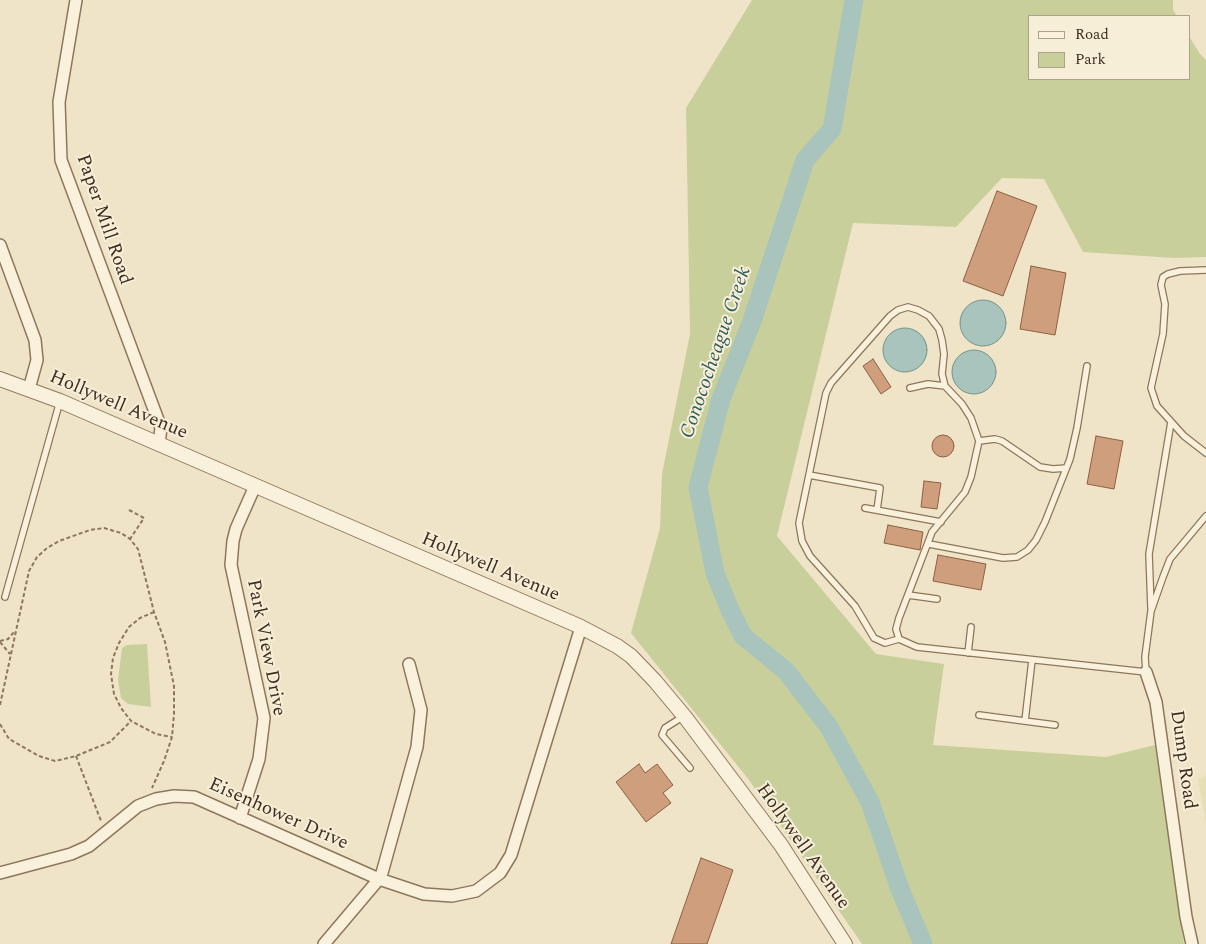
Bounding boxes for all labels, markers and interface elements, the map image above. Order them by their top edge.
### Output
legend [1028,15,1191,80]
text: Road [1075,23,1109,46]
text: Park [1075,48,1106,71]
street label: Paper Mill Road [70,152,136,288]
water label: Conococheague Creek [676,264,758,442]
street label: Hollywell Avenue [45,367,191,445]
street label: Hollywell Avenue [417,529,563,607]
street label: Park View Drive [241,578,289,718]
street label: Dump Road [1164,709,1200,811]
street label: Eisenhower Drive [205,774,351,856]
street label: Hollywell Avenue [750,780,854,914]

